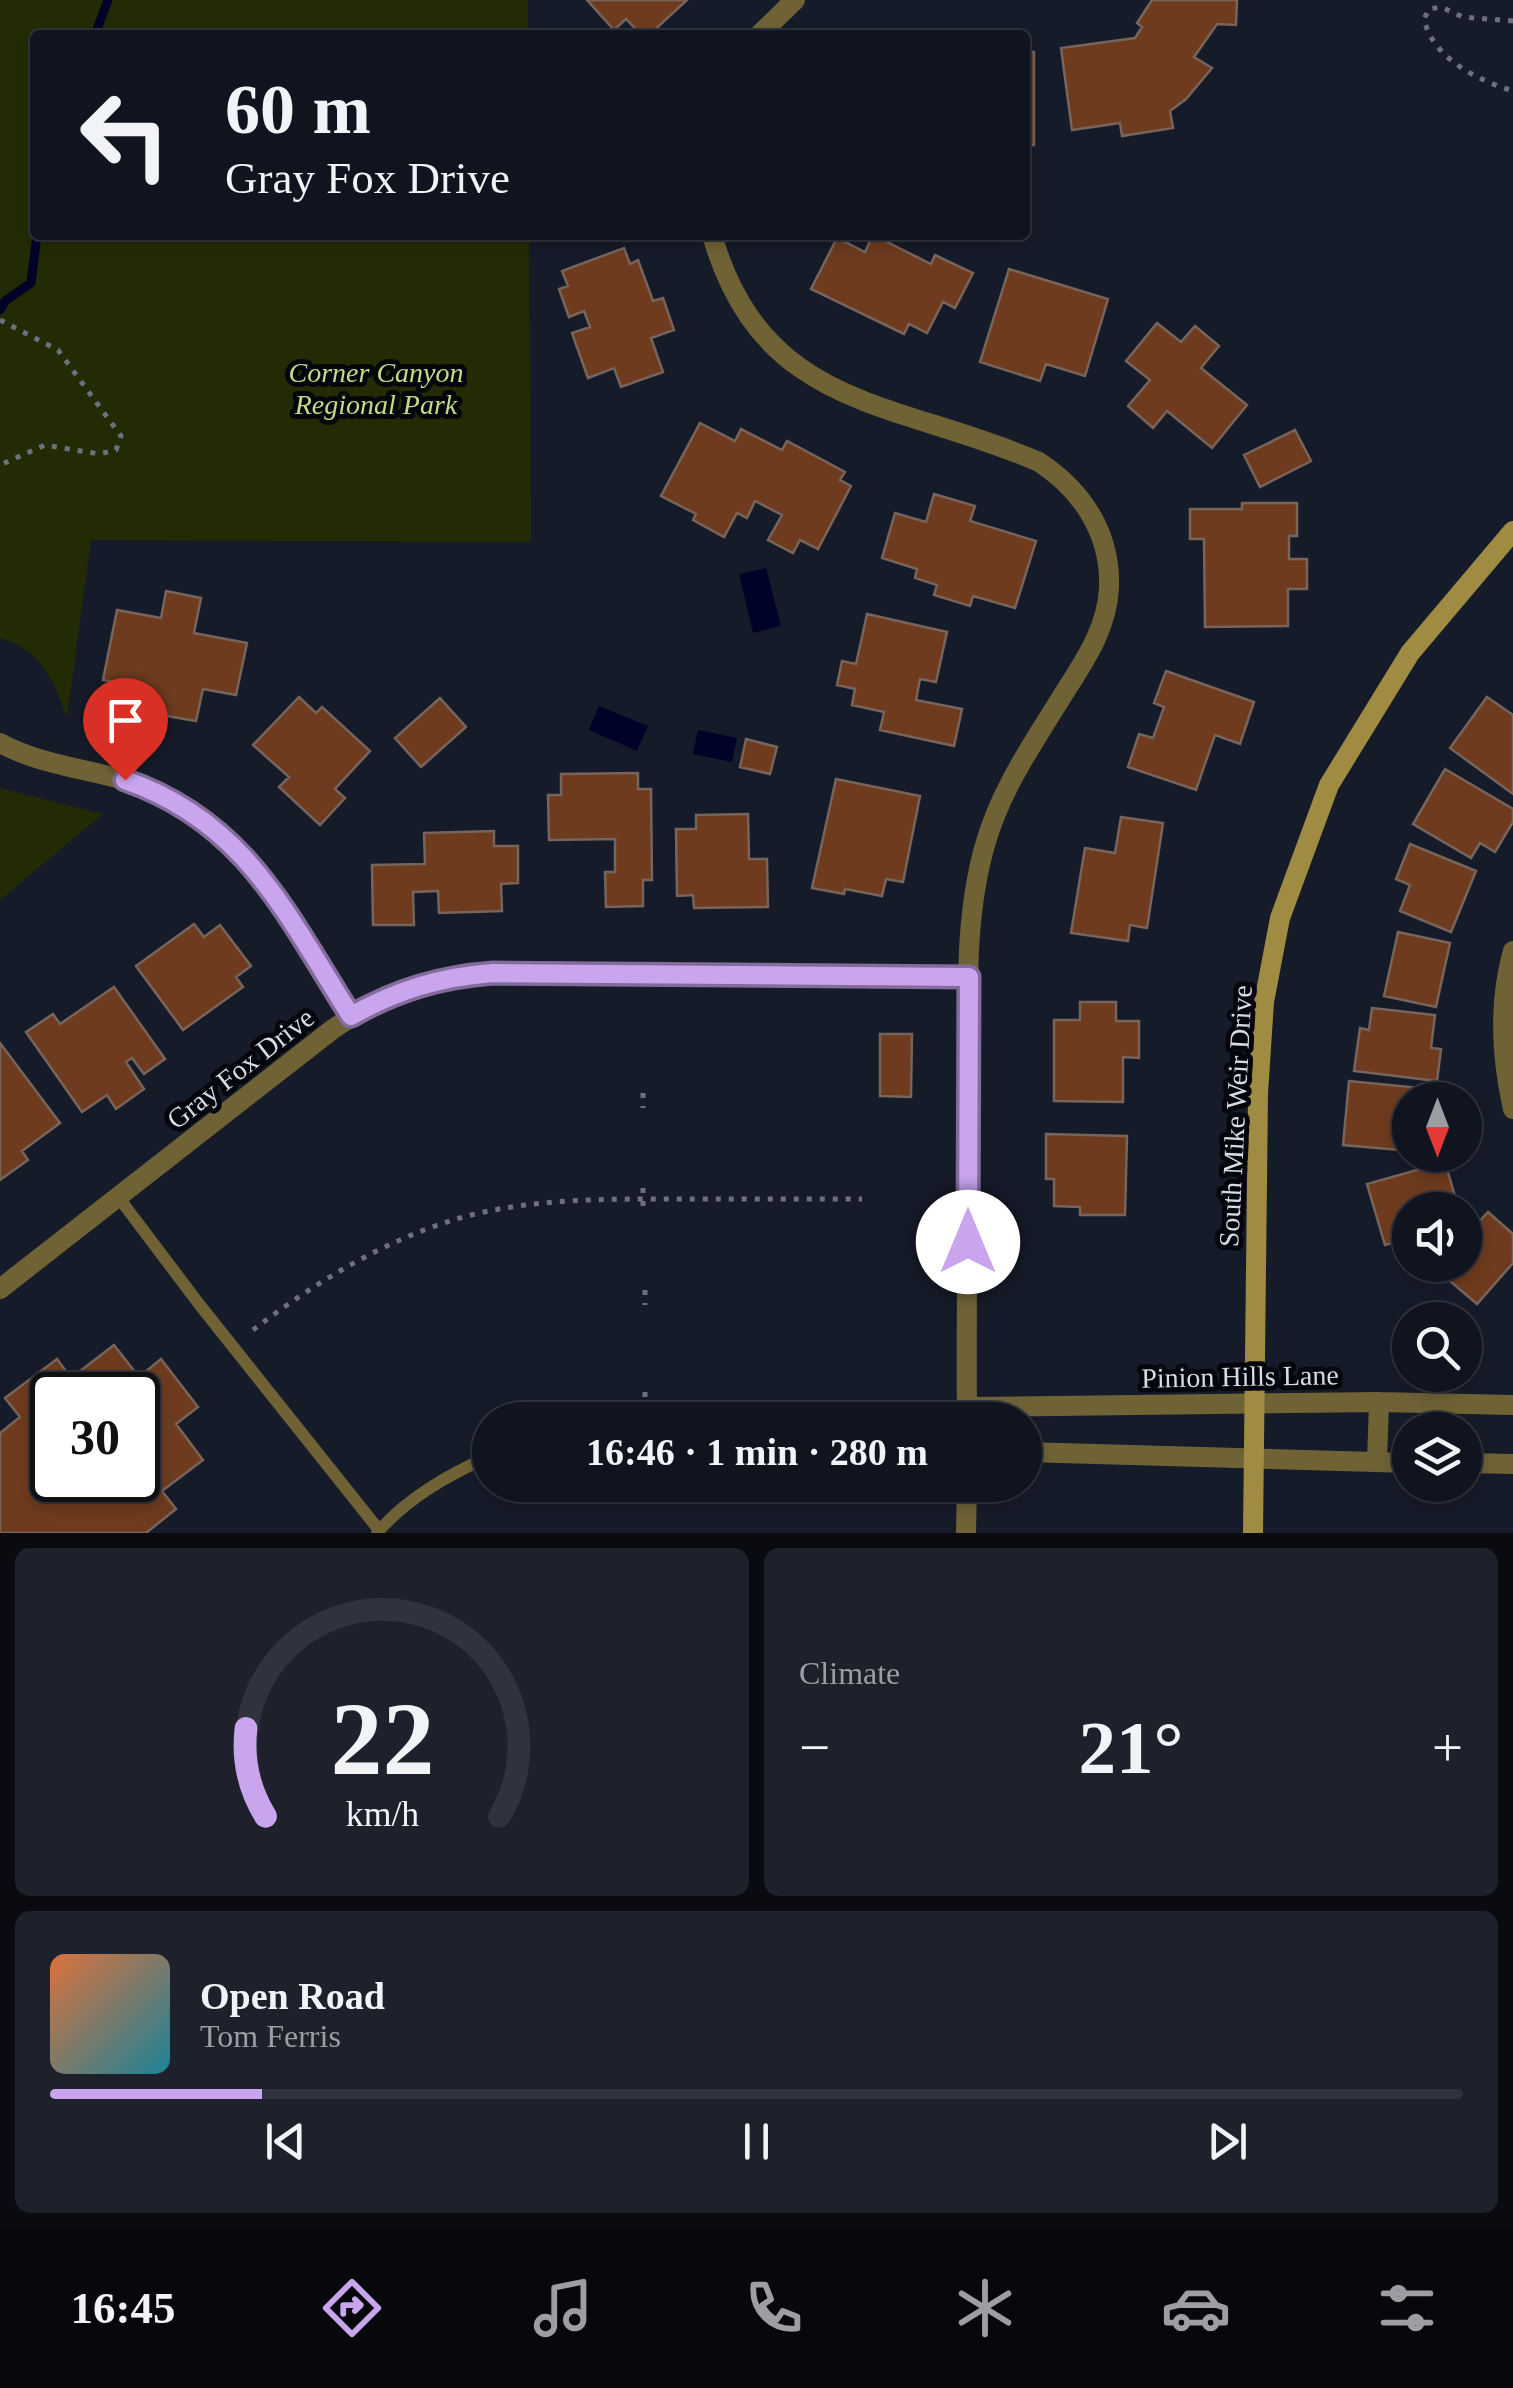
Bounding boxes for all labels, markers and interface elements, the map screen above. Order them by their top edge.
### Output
icon: left [60,70,190,200]
text: 60 m [225,71,371,148]
text: Gray Fox Drive [225,153,510,203]
park label: Corner Canyon Regional Park [289,357,464,420]
pin [83,678,168,781]
icon: arrive [98,693,153,748]
street label: South Mike Weir Drive [1213,984,1258,1248]
street label: Gray Fox Drive [161,1002,320,1135]
north arrow [1392,1082,1482,1172]
map controls [1392,1082,1482,1502]
position arrow [916,1190,1020,1294]
button: sound [1392,1192,1482,1282]
button: search [1392,1302,1482,1392]
street label: Pinion Hills Lane [1141,1359,1339,1394]
speed limit sign: 30 [30,1372,160,1502]
button: layers [1392,1412,1482,1502]
text: 16:46 · 1 min · 280 m [586,1431,928,1473]
text: Climate [799,1655,900,1691]
text: 22 [330,1681,434,1796]
text: 21° [1079,1706,1184,1789]
text: − [799,1717,830,1778]
text: + [1432,1717,1463,1778]
text: km/h [345,1794,419,1834]
text: Open Road [200,1975,385,2017]
text: Tom Ferris [200,2018,341,2054]
icon: previous [258,2114,313,2169]
icon: pause [729,2114,784,2169]
icon: next [1200,2114,1255,2169]
icon: directions [317,2273,387,2343]
icon: music [528,2273,598,2343]
icon: phone [739,2273,809,2343]
icon: climate [950,2273,1020,2343]
icon: car [1161,2273,1231,2343]
icon: filters [1372,2273,1442,2343]
text: 16:45 [71,2283,176,2333]

